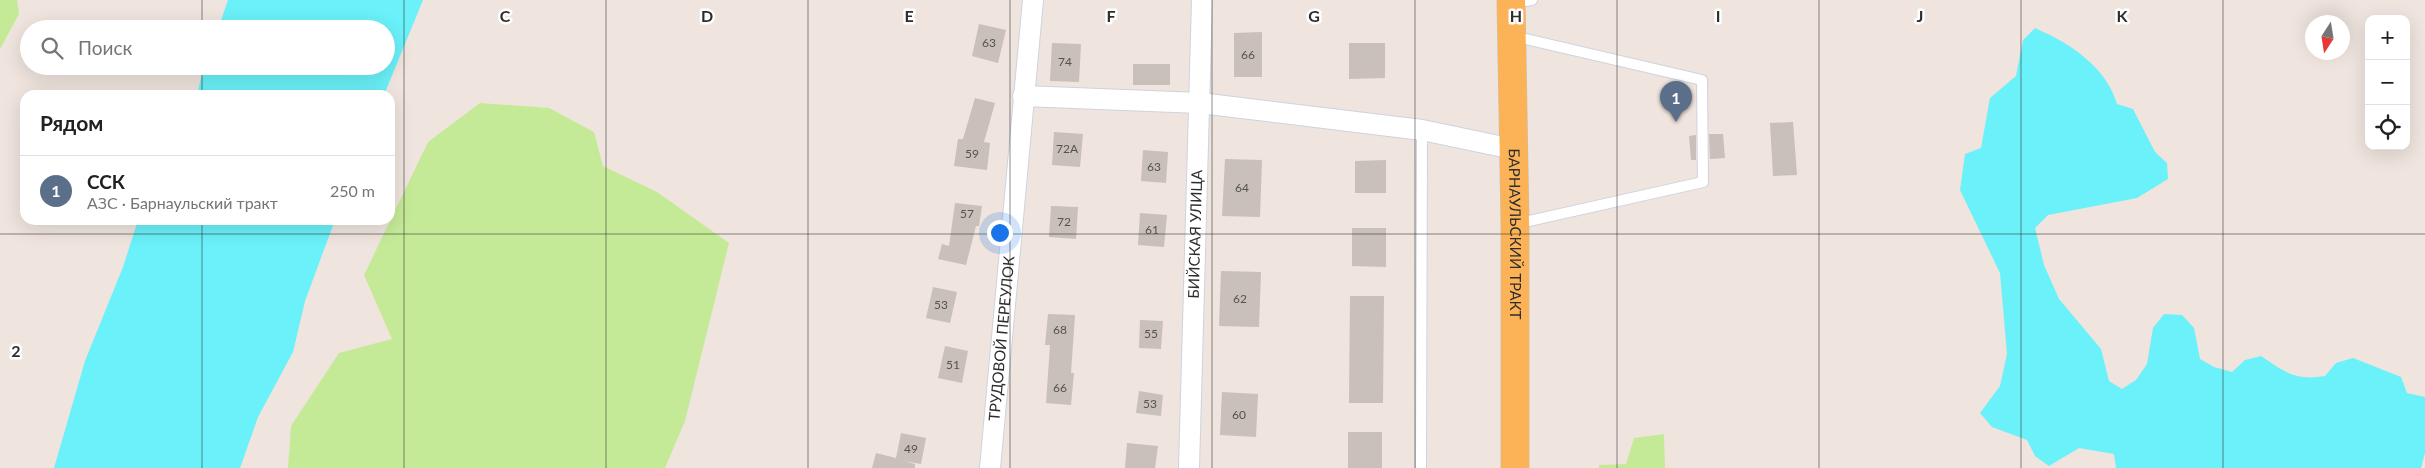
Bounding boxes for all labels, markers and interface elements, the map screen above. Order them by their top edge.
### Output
text: C [500,6,511,25]
text: D [701,6,713,25]
text: E [904,6,914,25]
text: F [1106,6,1116,25]
text: G [1308,6,1320,25]
text: H [1510,6,1522,25]
text: I [1716,6,1720,25]
text: J [1917,6,1923,25]
text: K [2117,6,2129,25]
north arrow [2305,15,2350,60]
map controls [2365,15,2410,150]
button: + [2365,15,2410,60]
search box [20,20,395,75]
icon: search [38,34,66,62]
house number: 63 [982,35,996,50]
text: Поиск [78,36,132,59]
house number: 66 [1241,47,1255,62]
house number: 74 [1058,54,1072,69]
button: − [2365,60,2410,105]
pin: 1 [1660,81,1692,122]
button: locate [2365,105,2410,150]
text: Рядом [40,110,103,135]
house number: 72А [1056,141,1079,156]
house number: 59 [965,146,979,161]
street label: БАРНАУЛЬСКИЙ ТРАКТ [1506,148,1525,320]
house number: 63 [1147,159,1161,174]
street label: БИЙСКАЯ УЛИЦА [1184,168,1205,299]
text: ССК [87,170,125,193]
house number: 64 [1235,180,1249,195]
text: 1 [51,181,61,200]
text: 250 m [330,181,375,200]
text: АЗС · Барнаульский тракт [87,193,278,212]
house number: 57 [960,206,974,221]
house number: 72 [1057,214,1071,229]
your location [987,220,1013,246]
house number: 61 [1145,222,1159,237]
street label: ТРУДОВОЙ ПЕРЕУЛОК [984,255,1017,422]
house number: 62 [1233,291,1247,306]
house number: 53 [934,297,948,312]
house number: 68 [1053,322,1067,337]
house number: 55 [1144,326,1158,341]
text: 2 [11,341,21,360]
house number: 51 [946,357,960,372]
house number: 66 [1053,380,1067,395]
house number: 53 [1143,396,1157,411]
house number: 60 [1232,407,1246,422]
house number: 49 [904,441,918,456]

